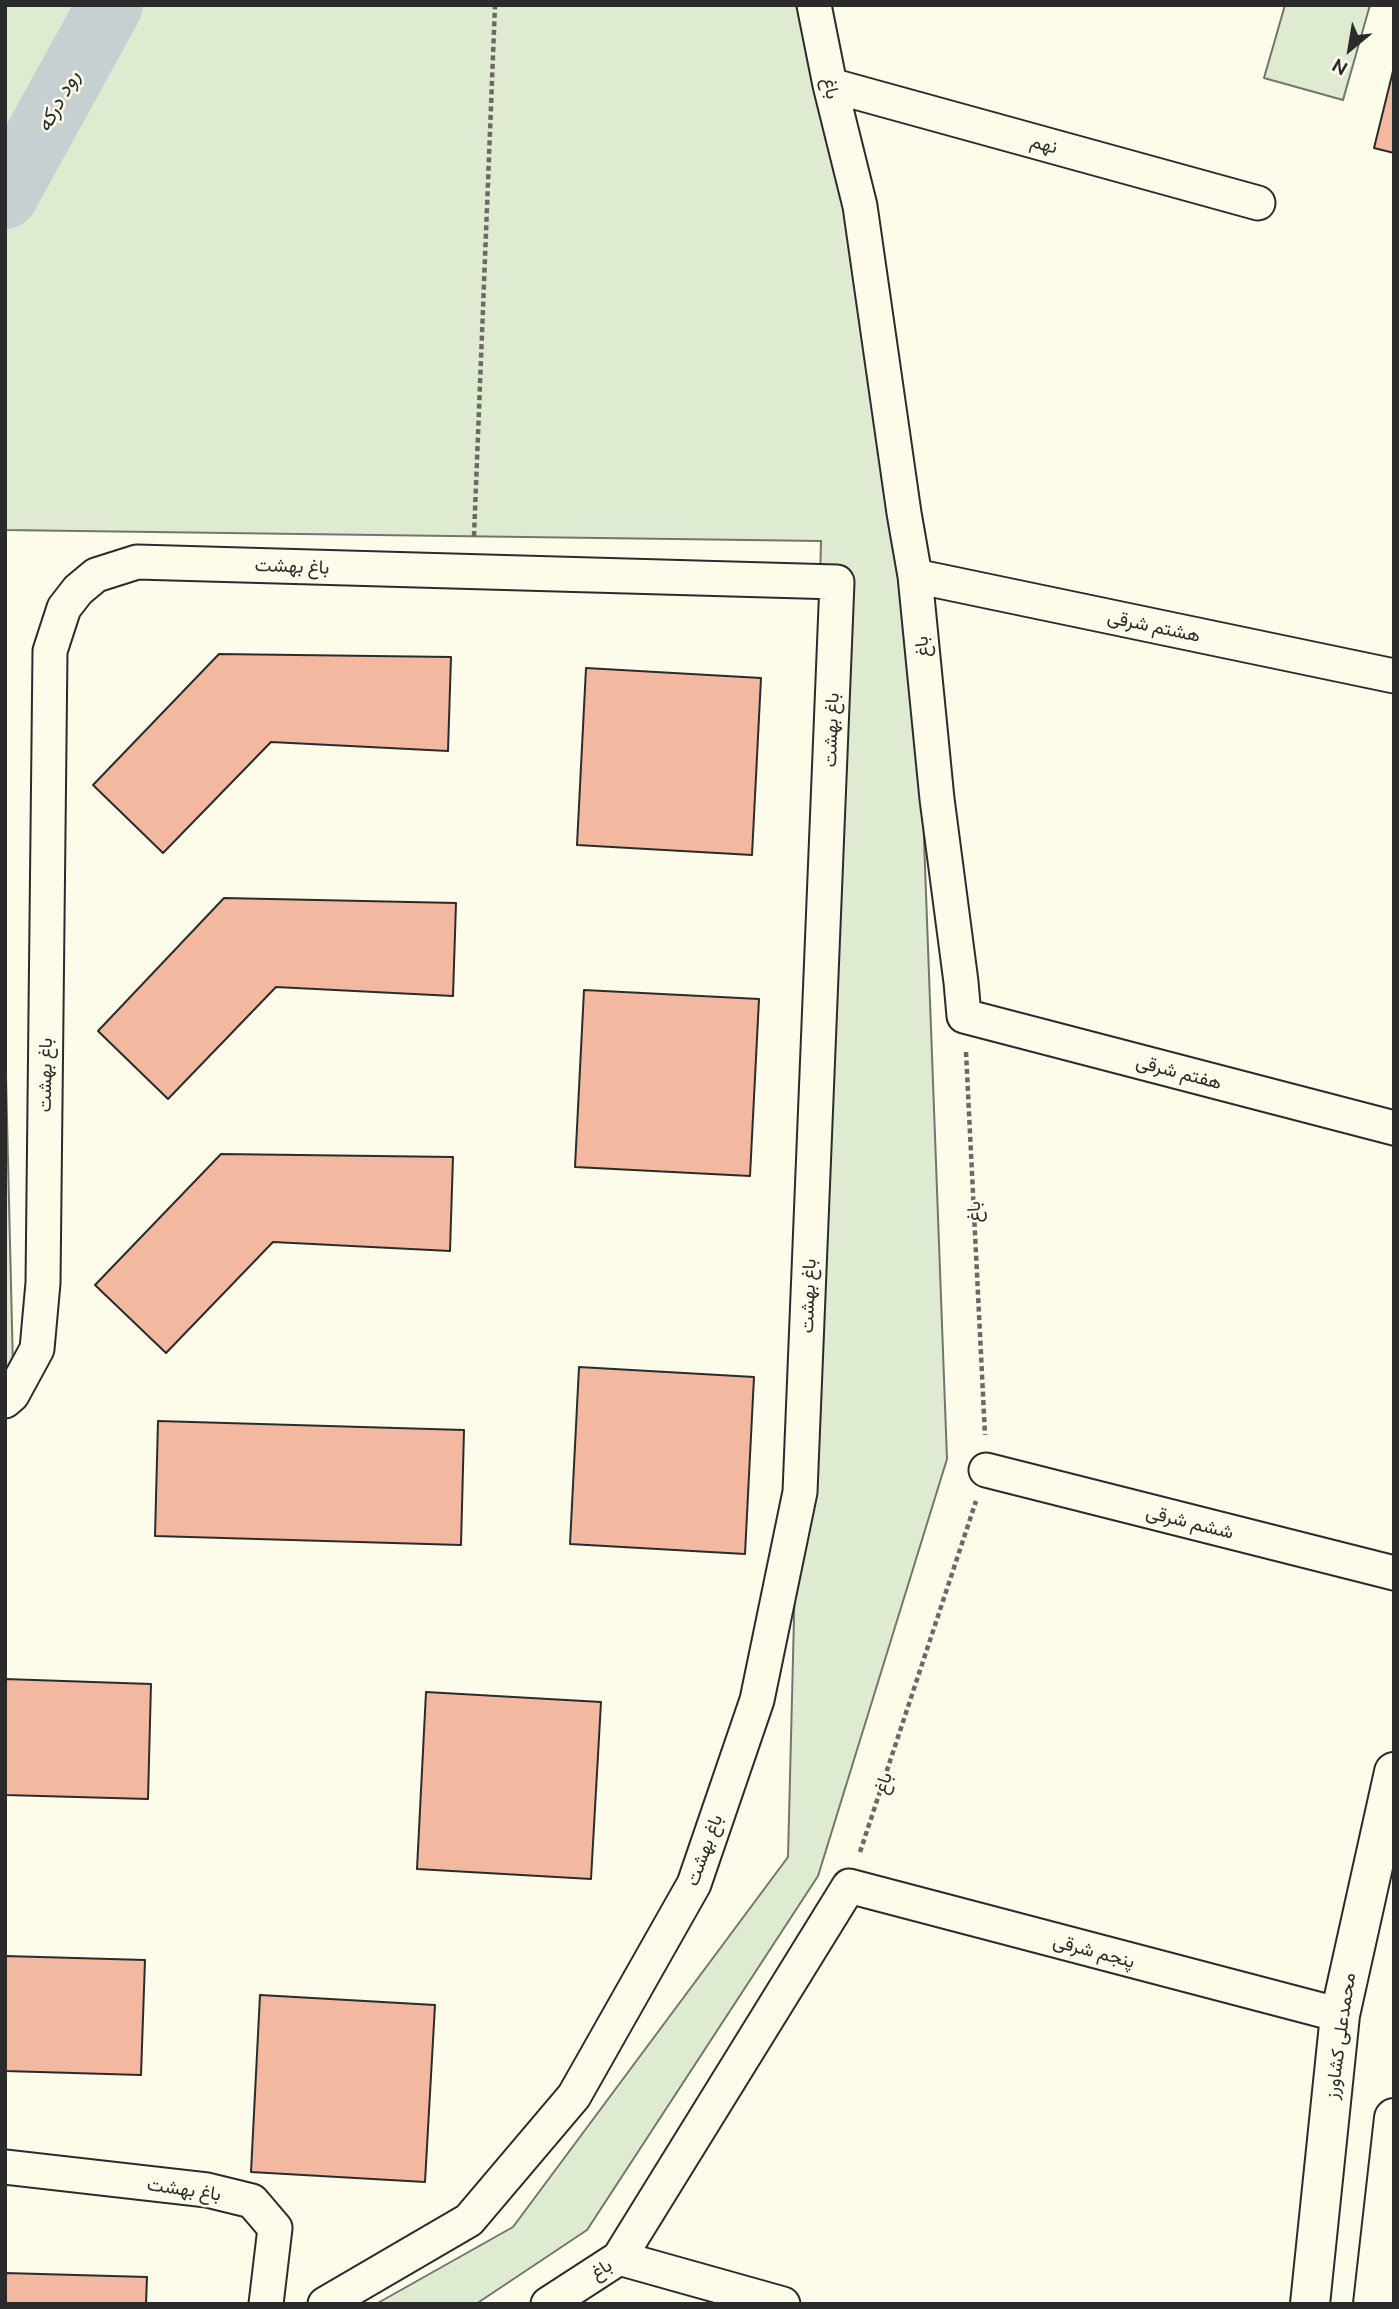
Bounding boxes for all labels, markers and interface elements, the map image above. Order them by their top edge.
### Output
north arrow [1315,14,1385,84]
text: N [1328,54,1351,80]
water label: رود درکه [31,66,85,136]
street label: باغ [817,75,845,101]
street label: نهم [1028,130,1060,158]
street label: باغ بهشت [254,553,330,579]
street label: هشتم شرقی [1105,605,1203,647]
street label: باغ [910,635,934,659]
street label: باغ بهشت [818,692,844,768]
street label: باغ بهشت [33,1038,57,1112]
street label: هفتم شرقی [1134,1050,1224,1094]
street label: باغ [962,1201,986,1223]
street label: باغ بهشت [795,1258,821,1334]
street label: ششم شرقی [1144,1500,1236,1544]
street label: باغ [869,1769,897,1797]
street label: باغ بهشت [681,1811,727,1889]
street label: پنجم شرقی [1051,1929,1137,1973]
street label: محمدعلی کشاورز [1320,1971,1360,2101]
street label: باغ بهشت [145,2173,223,2205]
street label: باغ [586,2254,616,2284]

